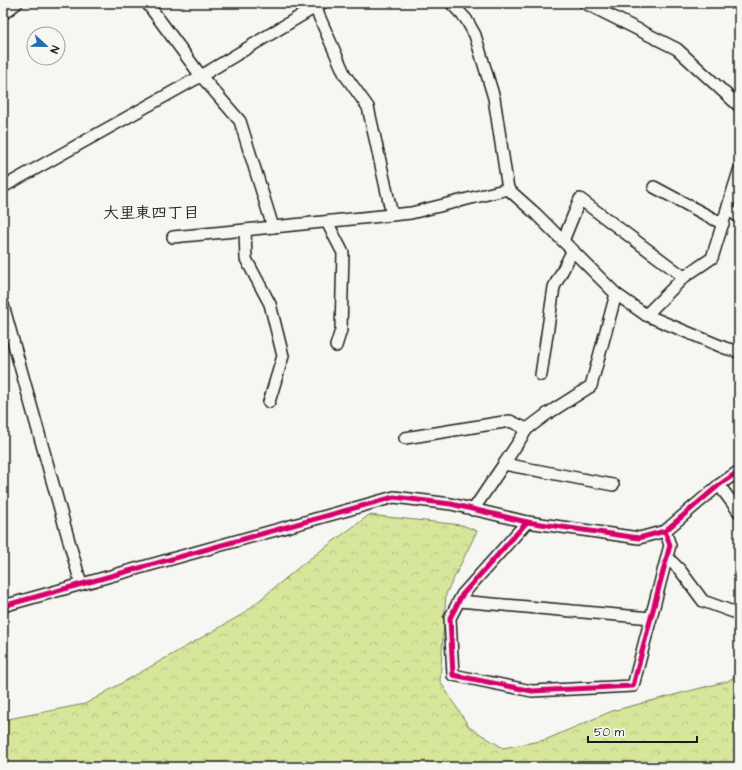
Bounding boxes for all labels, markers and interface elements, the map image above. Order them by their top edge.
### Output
north arrow [26,26,66,66]
text: N [47,44,63,56]
district label: 大里東四丁目 [103,202,199,224]
scale bar [588,718,697,744]
text: 50 m [594,724,625,741]

